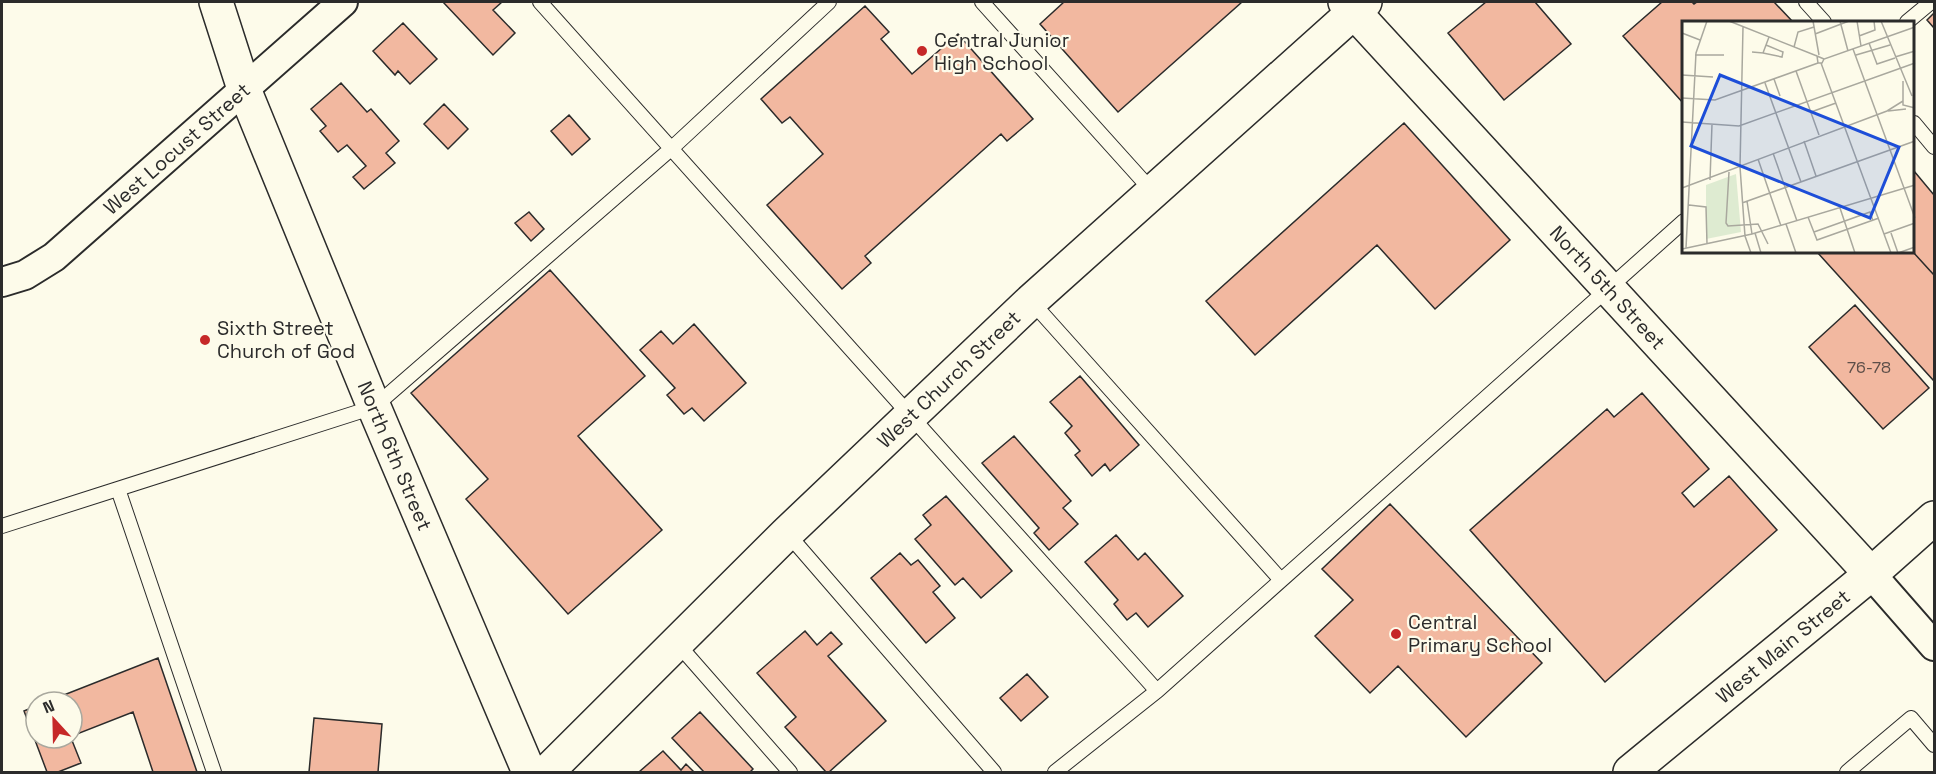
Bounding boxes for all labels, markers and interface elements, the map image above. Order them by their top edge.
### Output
inset map [1682,21,1915,254]
place label: Central Junior High School [934,27,1069,76]
marker: Central Junior High School [915,44,929,58]
street label: West Locust Street [98,77,256,220]
street label: North 5th Street [1544,220,1671,355]
street label: West Church Street [872,305,1026,454]
place label: Sixth Street Church of God [217,315,355,364]
marker: Sixth Street Church of God [198,333,212,347]
house number: 76-78 [1847,357,1891,378]
street label: North 6th Street [352,377,438,534]
street label: West Main Street [1711,584,1855,709]
place label: Central Primary School [1408,609,1552,658]
marker: Central Primary School [1389,627,1403,641]
north arrow [24,690,84,750]
text: N [40,695,57,718]

